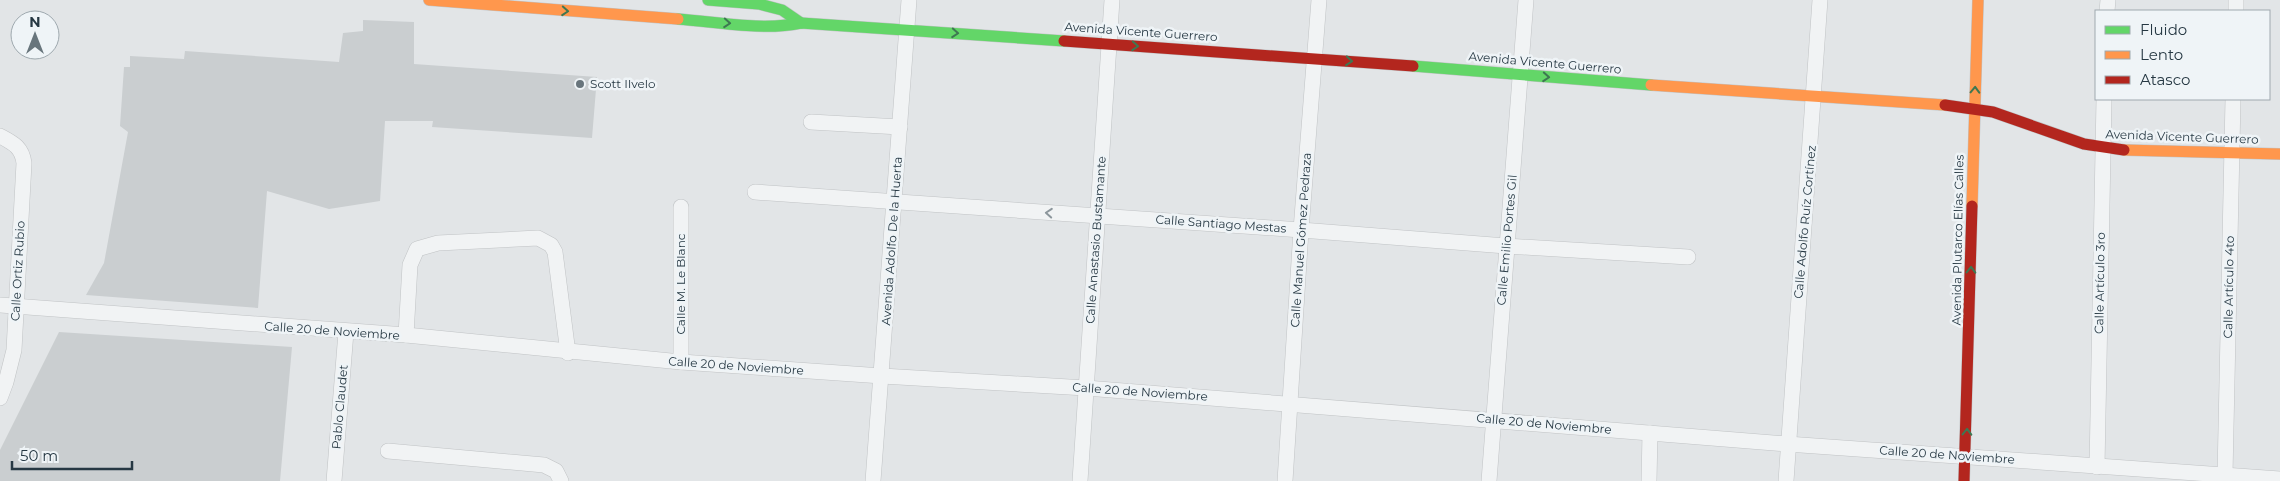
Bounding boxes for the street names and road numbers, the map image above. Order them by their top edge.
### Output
street label: Avenida Vicente Guerrero [1064,19,1218,44]
street label: Avenida Vicente Guerrero [1468,48,1622,77]
street label: Avenida Vicente Guerrero [2105,126,2259,147]
street label: Calle Adolfo Ruíz Cortínez [1790,145,1819,299]
street label: Calle Manuel Gómez Pedraza [1287,152,1314,328]
street label: Avenida Plutarco Elías Calles [1949,154,1966,325]
street label: Avenida Adolfo De la Huerta [878,156,905,326]
street label: Calle Anastasio Bustamante [1082,156,1109,324]
street label: Calle Emilio Portes Gil [1493,174,1520,306]
street label: Calle Santiago Mestas [1155,211,1287,236]
street label: Calle Ortiz Rubio [7,220,28,322]
street label: Calle Artículo 3ro [2091,232,2108,334]
street label: Calle M. Le Blanc [673,233,688,335]
street label: Calle Artículo 4to [2220,235,2237,339]
street label: Calle 20 de Noviembre [264,318,400,343]
street label: Calle 20 de Noviembre [668,353,804,378]
street label: Pablo Claudet [328,364,351,450]
street label: Calle 20 de Noviembre [1072,379,1208,404]
street label: Calle 20 de Noviembre [1476,410,1612,437]
street label: Calle 20 de Noviembre [1879,442,2015,467]

